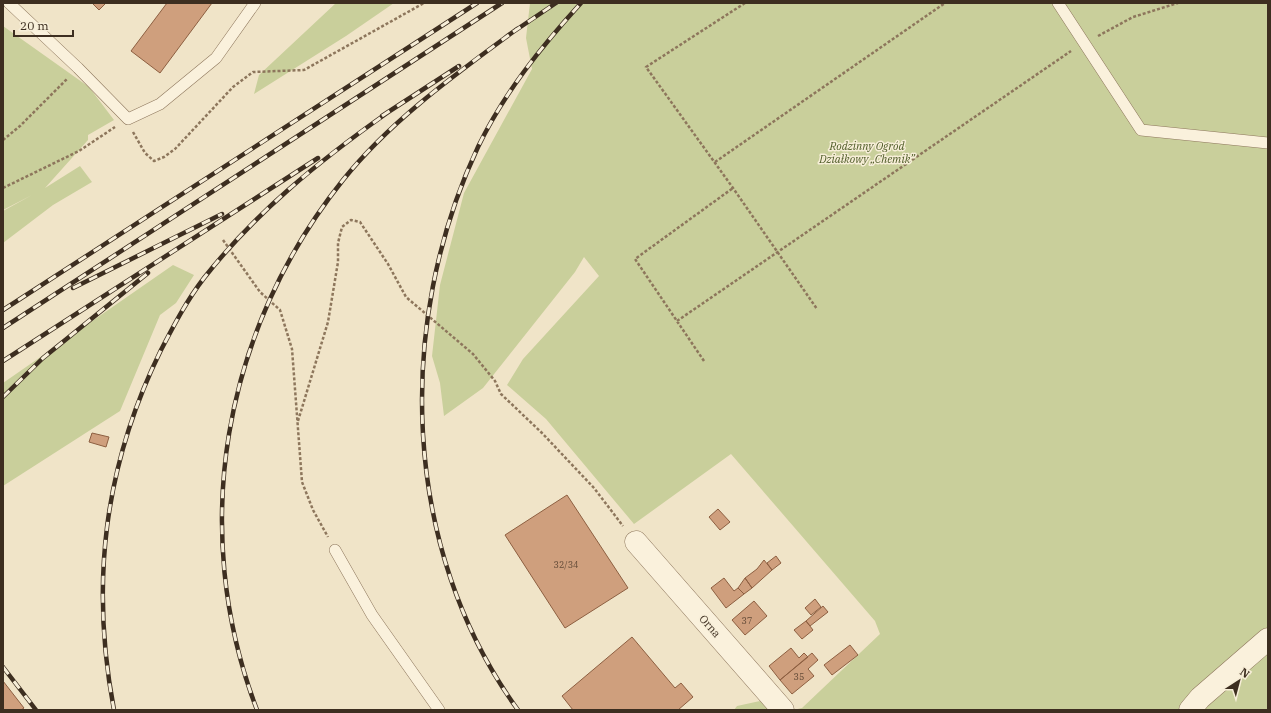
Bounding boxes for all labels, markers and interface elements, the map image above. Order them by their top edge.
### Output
scale bar [14,12,73,38]
text: 20 m [20,18,49,33]
park label: Rodzinny Ogród Działkowy „Chemik” [818,139,916,166]
house number: 32/34 [554,559,578,570]
street label: Orna [696,612,724,640]
house number: 37 [742,615,752,626]
north arrow [1219,661,1259,701]
text: N [1237,665,1253,681]
house number: 35 [794,671,804,682]

